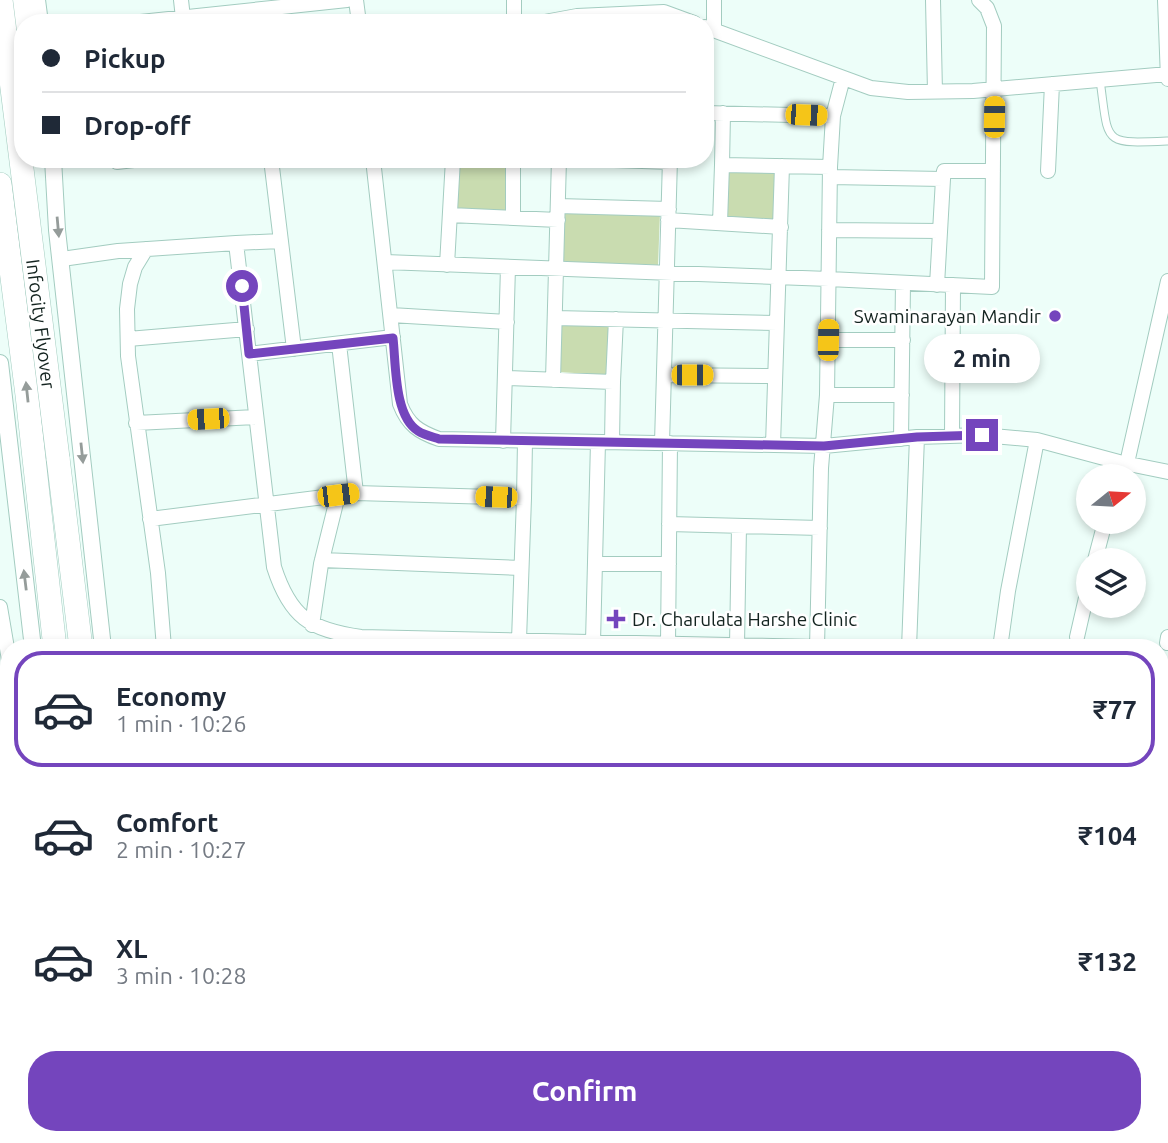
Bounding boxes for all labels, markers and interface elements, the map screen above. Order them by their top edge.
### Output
text: Pickup [84,44,166,73]
car [984,96,1005,138]
car [785,104,828,126]
text: Drop-off [84,111,191,140]
one-way arrow [53,217,64,239]
street label: Infocity Flyover [22,258,60,390]
route start [226,270,258,302]
place label: Swaminarayan Mandir [854,305,1041,327]
marker: Swaminarayan Mandir [1047,308,1063,324]
car [818,319,839,361]
callout: 2 min [924,334,1040,382]
text: 2 min [953,346,1011,371]
car [672,365,714,386]
one-way arrow [21,381,32,403]
car [187,407,230,431]
route end [966,419,998,451]
one-way arrow [77,443,88,465]
north arrow [1076,464,1146,534]
map controls [1076,464,1146,618]
car [316,482,361,508]
car [475,486,518,508]
button: layers [1076,548,1146,618]
one-way arrow [19,569,30,591]
place label: Dr. Charulata Harshe Clinic [632,608,857,630]
marker: Dr. Charulata Harshe Clinic [606,609,626,629]
icon: car [32,678,95,741]
text: Economy [116,682,226,711]
text: ₹77 [1093,695,1137,724]
text: 1 min · 10:26 [116,711,247,736]
icon: car [32,804,95,867]
text: Comfort [116,808,219,837]
text: ₹104 [1078,821,1137,850]
text: 2 min · 10:27 [116,837,247,862]
icon: car [32,930,95,993]
text: XL [116,934,147,963]
text: ₹132 [1078,947,1137,976]
text: 3 min · 10:28 [116,963,247,988]
button: Confirm [28,1051,1141,1131]

